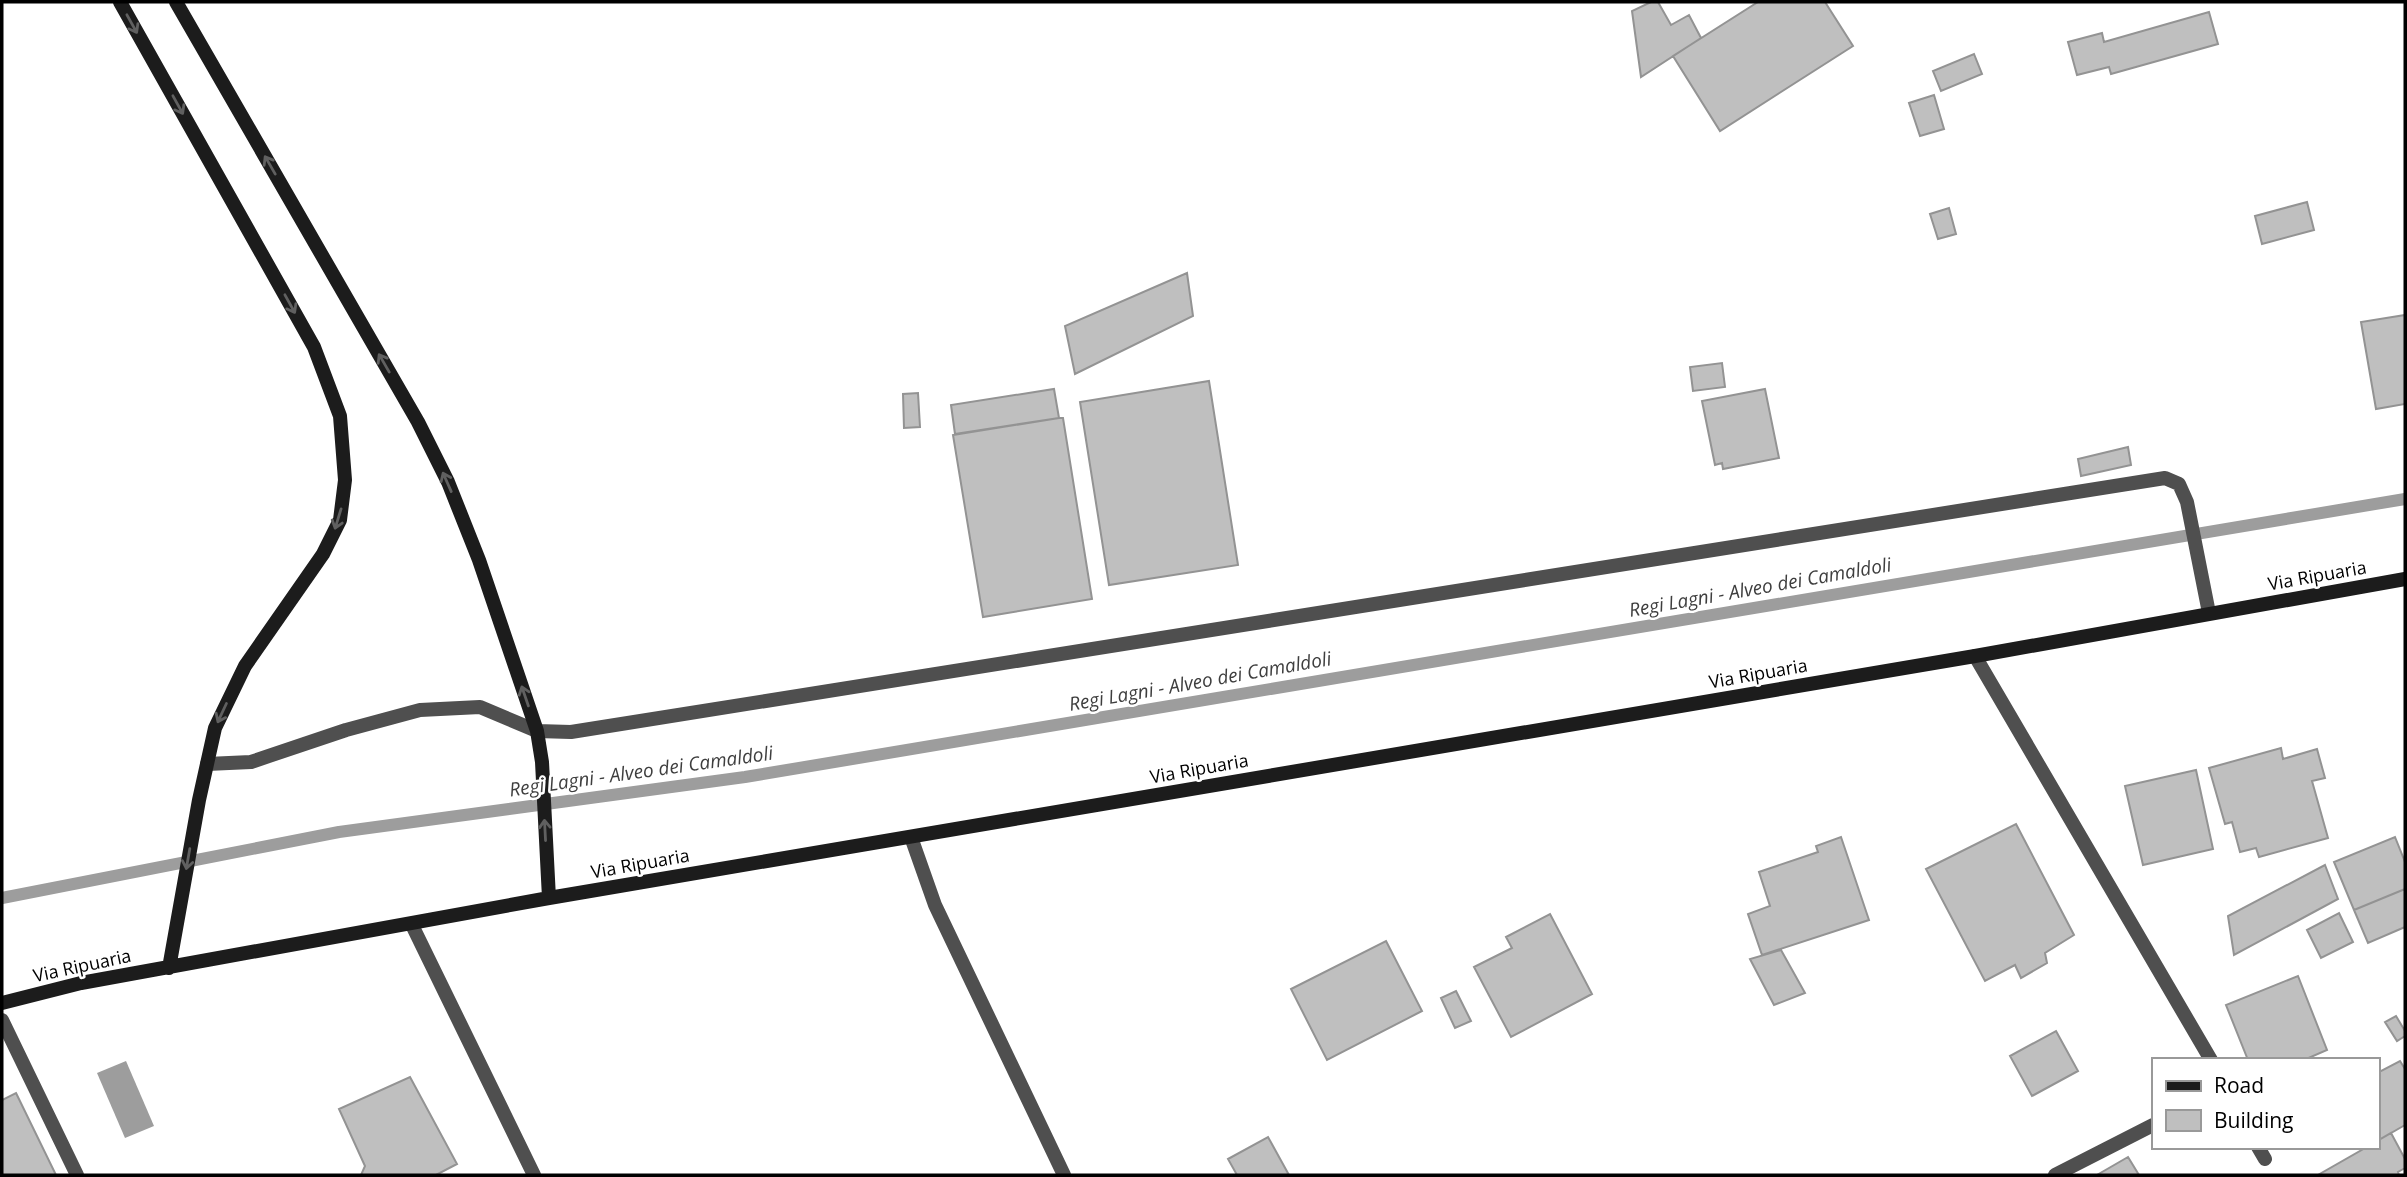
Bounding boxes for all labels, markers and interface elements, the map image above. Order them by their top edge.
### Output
one-way arrow [126,13,139,34]
one-way arrow [171,95,185,115]
one-way arrow [263,156,277,176]
one-way arrow [283,293,297,313]
one-way arrow [376,353,390,373]
one-way arrow [440,472,453,494]
one-way arrow [331,508,344,530]
water label: Regi Lagni - Alveo dei Camaldoli [1627,551,1894,623]
street label: Via Ripuaria [2266,555,2368,595]
water label: Regi Lagni - Alveo dei Camaldoli [1067,645,1334,717]
street label: Via Ripuaria [1707,653,1809,693]
one-way arrow [518,686,530,708]
one-way arrow [215,702,228,724]
water label: Regi Lagni - Alveo dei Camaldoli [508,739,776,802]
street label: Via Ripuaria [1148,748,1250,788]
one-way arrow [539,819,552,842]
street label: Via Ripuaria [589,843,691,883]
one-way arrow [181,847,194,870]
street label: Via Ripuaria [31,943,133,987]
legend [2152,1058,2379,1149]
text: Road [2214,1071,2264,1099]
text: Building [2214,1106,2293,1134]

